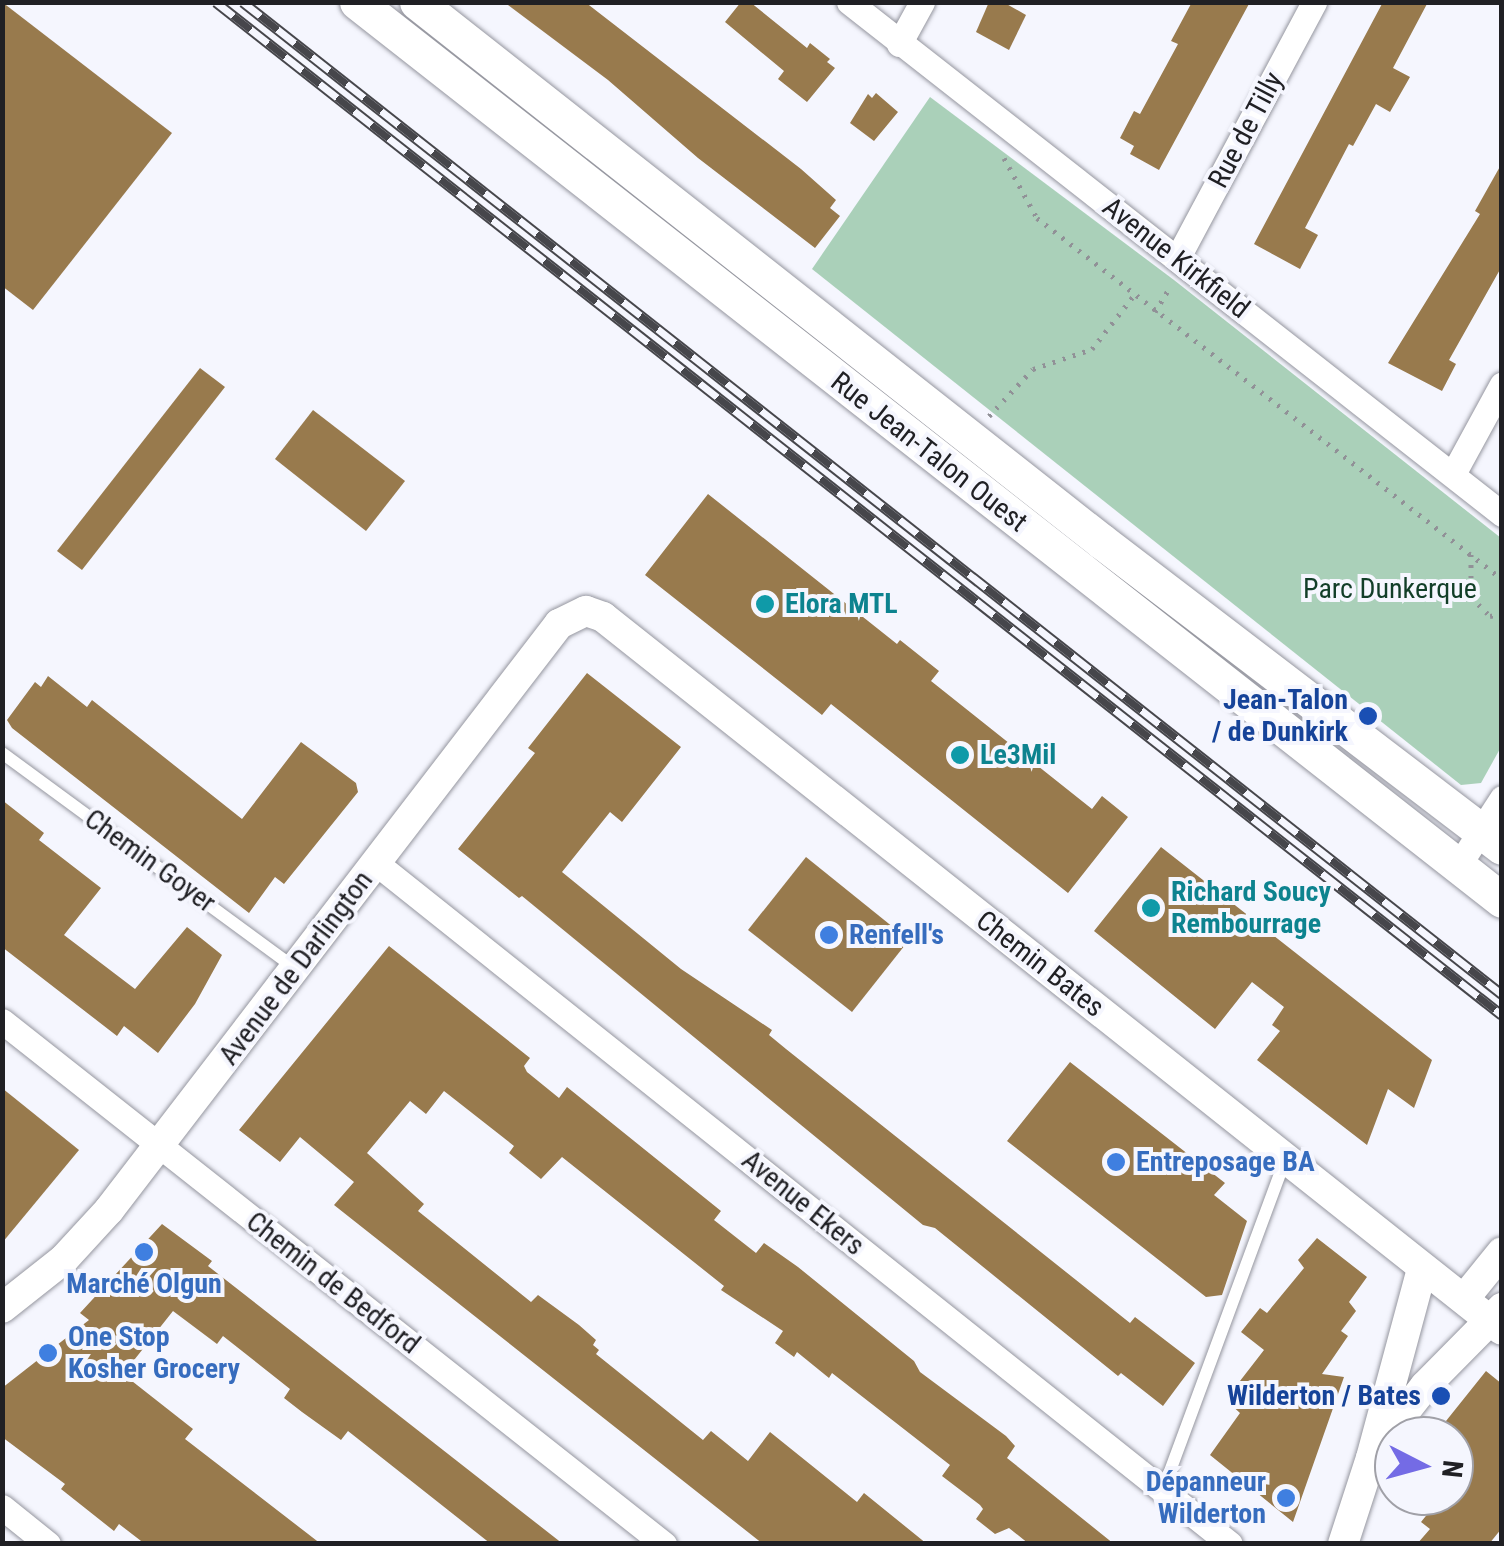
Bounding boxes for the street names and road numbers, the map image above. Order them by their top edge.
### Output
street label: Rue de Tilly [1201,66,1291,194]
street label: Avenue Kirkfield [1096,190,1256,326]
street label: Rue Jean-Talon Ouest [824,365,1034,539]
street label: Chemin Goyer [78,802,222,920]
street label: Avenue de Darlington [212,864,380,1072]
street label: Chemin Bates [969,904,1111,1024]
street label: Avenue Ekers [735,1143,871,1263]
street label: Chemin de Bedford [240,1205,426,1361]

